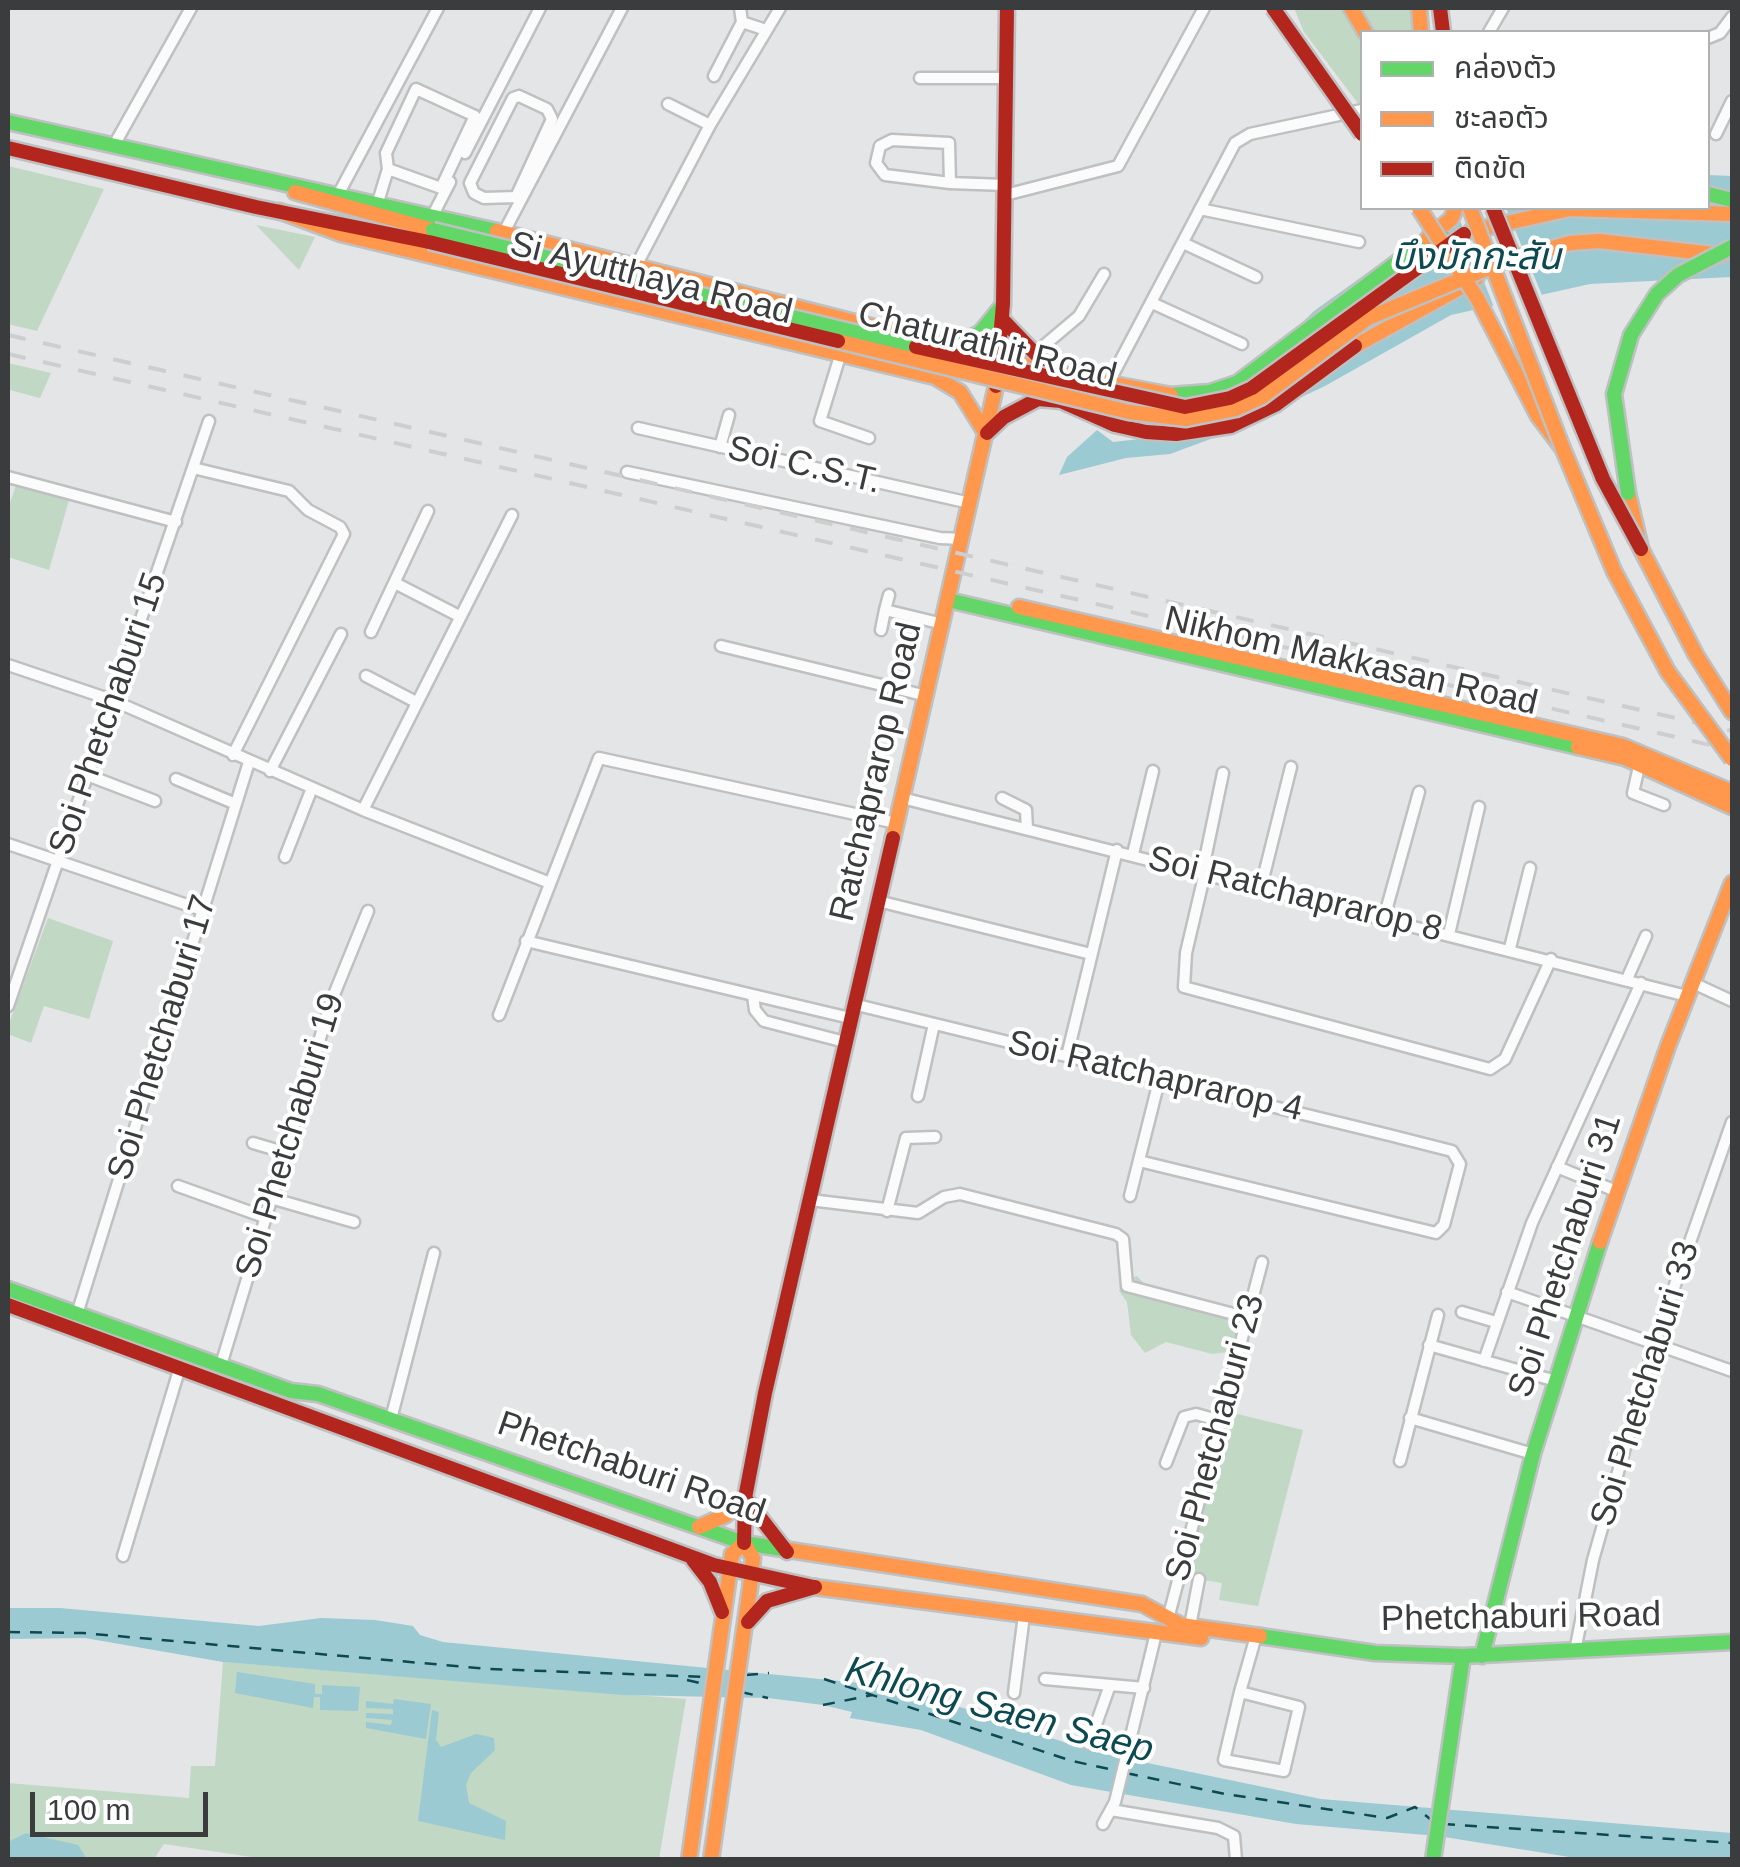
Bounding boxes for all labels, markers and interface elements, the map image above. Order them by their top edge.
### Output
legend [1360,30,1710,210]
text: คล่องตัว [1454,51,1557,84]
text: ชะลอตัว [1454,101,1549,134]
text: ติดขัด [1454,151,1526,184]
street label: Si Ayutthaya Road [506,224,796,334]
water label: บึงมักกะสัน [1391,235,1561,281]
street label: Chaturathit Road [854,294,1120,398]
street label: Soi C.S.T. [723,428,885,504]
street label: Soi Phetchaburi 15 [41,567,177,861]
street label: Nikhom Makkasan Road [1161,599,1541,725]
street label: Ratchaprarop Road [822,618,932,926]
street label: Soi Ratchaprarop 8 [1144,838,1446,952]
street label: Soi Phetchaburi 17 [100,890,226,1186]
street label: Soi Phetchaburi 19 [228,988,354,1284]
street label: Soi Ratchaprarop 4 [1003,1023,1307,1131]
street label: Soi Phetchaburi 31 [1500,1109,1632,1403]
street label: Soi Phetchaburi 33 [1583,1236,1709,1532]
street label: Soi Phetchaburi 23 [1157,1290,1275,1586]
street label: Phetchaburi Road [492,1404,770,1534]
street label: Phetchaburi Road [1381,1595,1661,1641]
water label: Khlong Saen Saep [840,1648,1158,1774]
scale bar [35,1772,212,1834]
text: 100 m [47,1793,130,1826]

